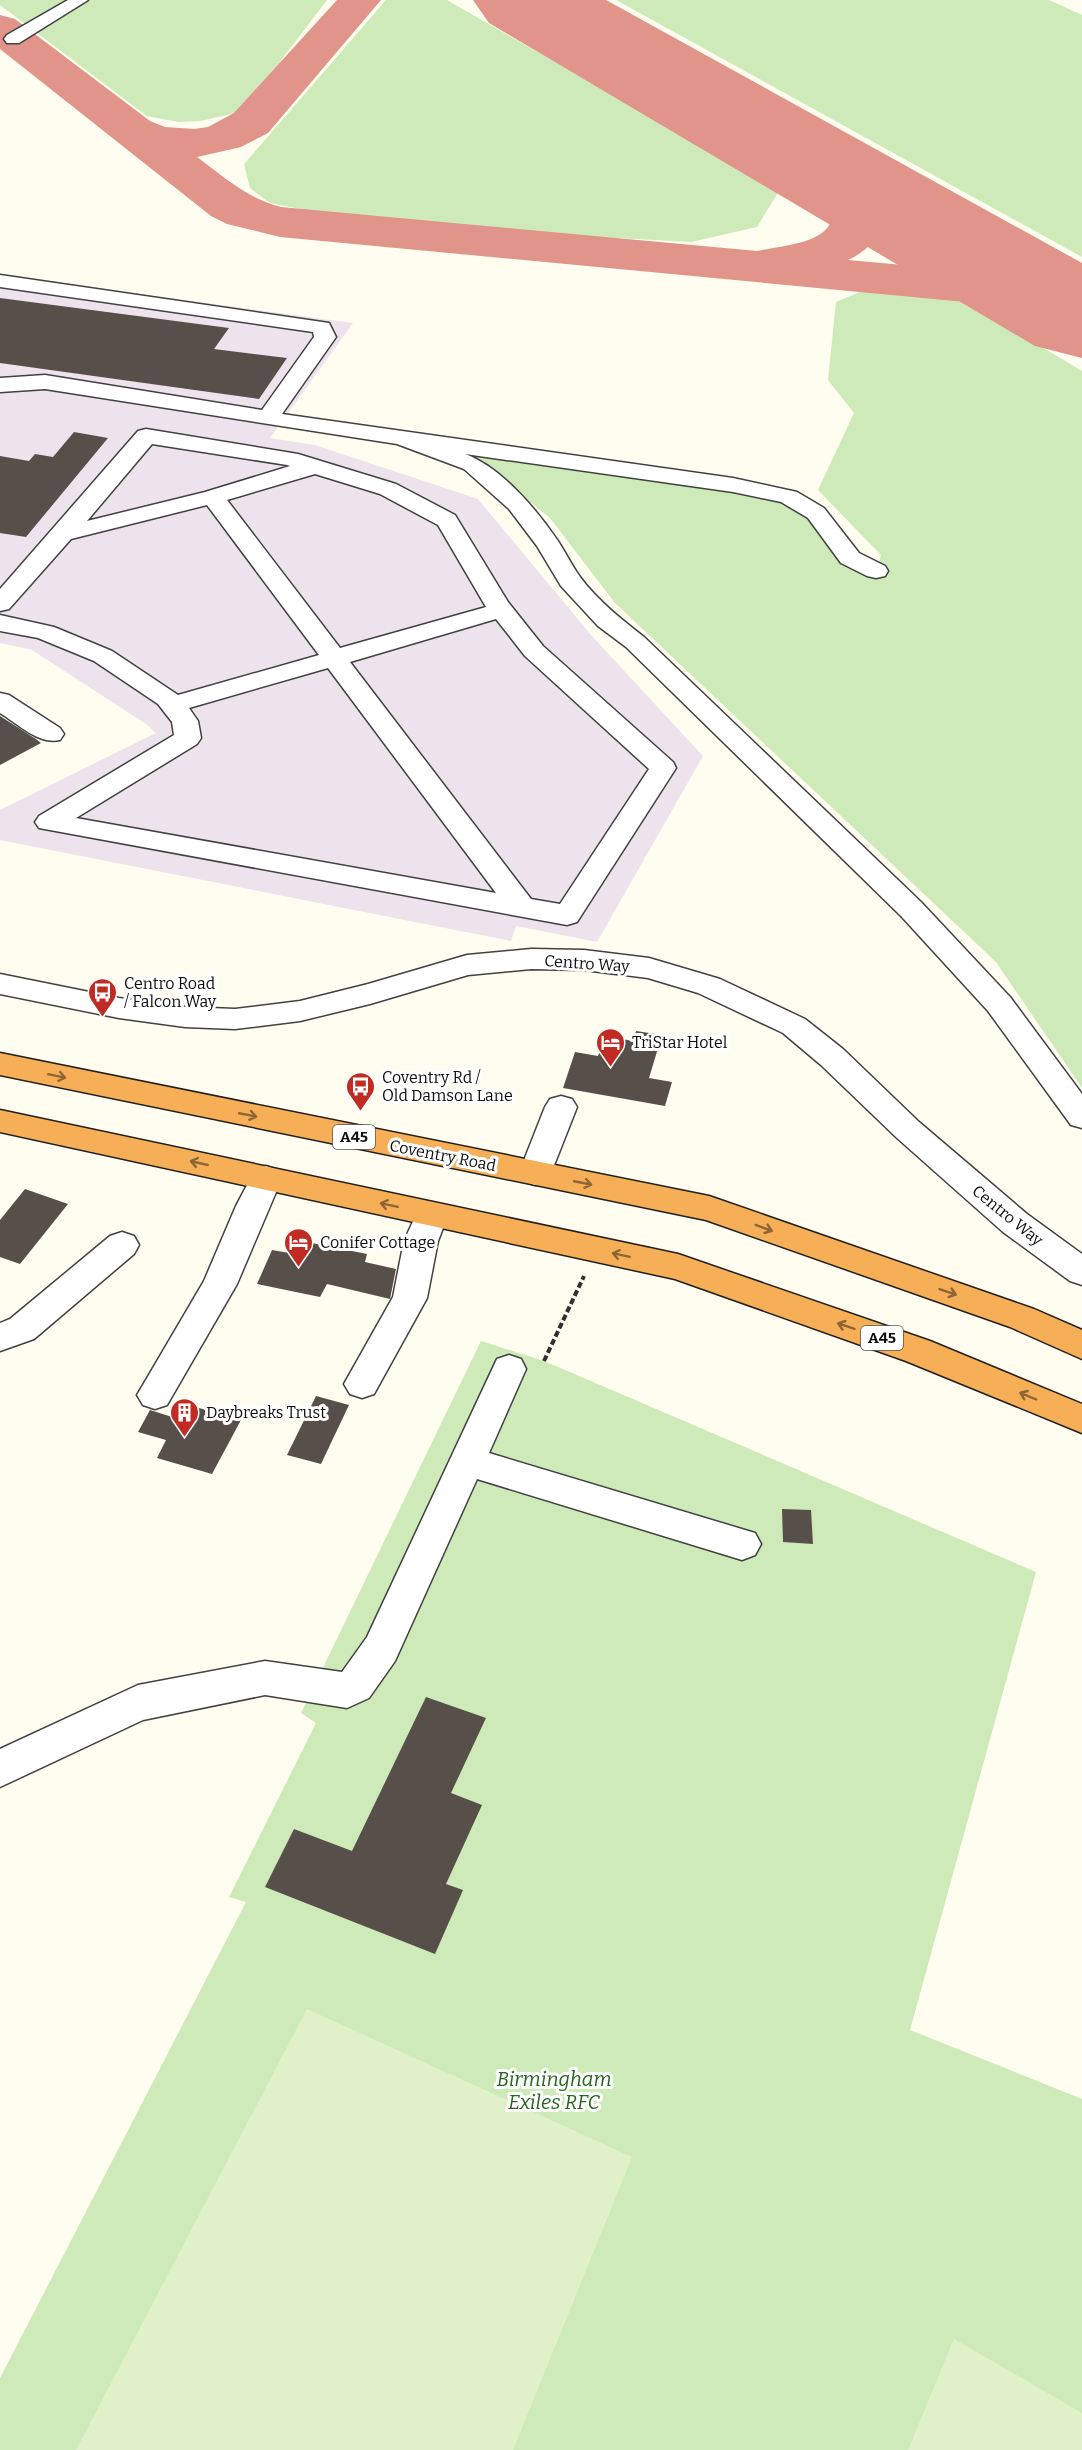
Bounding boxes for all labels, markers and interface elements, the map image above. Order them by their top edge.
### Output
street label: Centro Way [544,951,631,976]
place label: Centro Road / Falcon Way [124,974,217,1011]
bus stop icon: Centro Road / Falcon Way [87,976,119,1018]
hotel icon: TriStar Hotel [595,1026,627,1068]
place label: TriStar Hotel [632,1033,728,1052]
place label: Coventry Rd / Old Damson Lane [382,1068,513,1105]
one-way arrow [48,1070,67,1082]
bus stop icon: Coventry Rd / Old Damson Lane [345,1070,377,1112]
one-way arrow [238,1110,257,1121]
road number: A45 [333,1125,375,1149]
street label: Coventry Road [388,1136,498,1175]
one-way arrow [189,1157,209,1168]
one-way arrow [573,1178,593,1189]
street label: Centro Way [969,1181,1047,1250]
one-way arrow [380,1199,399,1211]
one-way arrow [754,1223,773,1234]
hotel icon: Conifer Cottage [283,1226,315,1268]
place label: Conifer Cottage [320,1233,435,1252]
one-way arrow [612,1248,631,1260]
one-way arrow [938,1288,957,1299]
one-way arrow [837,1319,856,1330]
road number: A45 [861,1326,903,1350]
one-way arrow [1019,1390,1037,1401]
building icon: Daybreaks Trust [169,1396,201,1438]
place label: Daybreaks Trust [206,1403,326,1422]
park label: Birmingham Exiles RFC [496,2067,612,2114]

